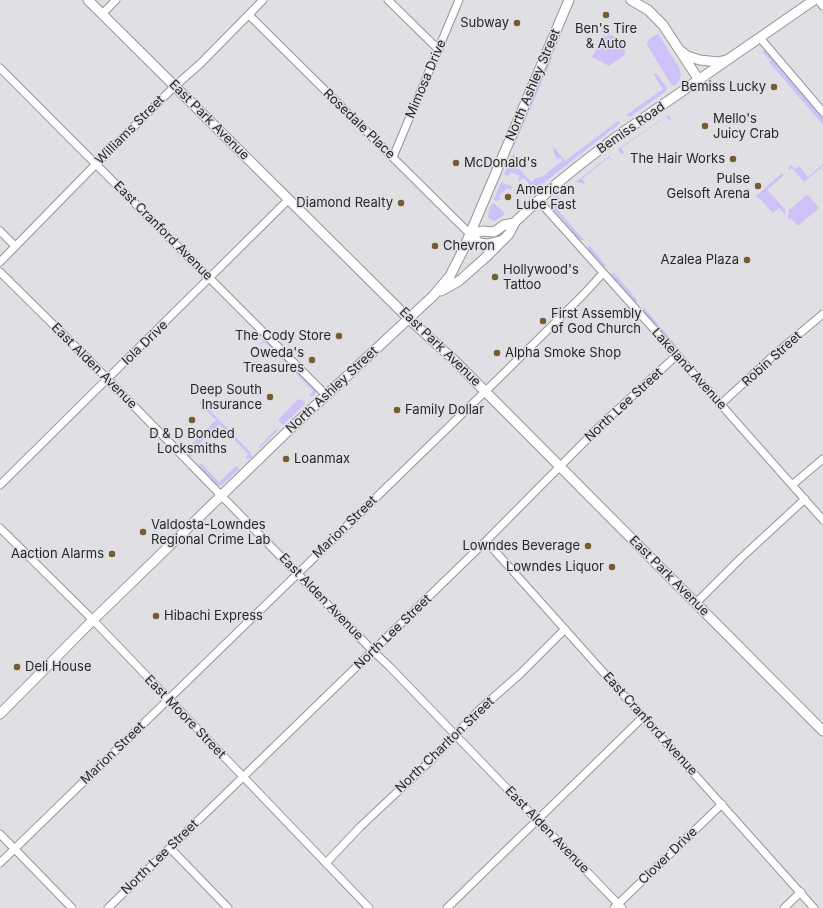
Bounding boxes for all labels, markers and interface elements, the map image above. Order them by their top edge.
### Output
marker: Ben's Tire & Auto [601,10,611,20]
place label: Subway [460,15,509,31]
marker: Subway [512,18,522,28]
place label: Ben's Tire & Auto [575,21,637,52]
street label: North Ashley Street [502,27,564,143]
street label: Mimosa Drive [402,37,450,121]
street label: East Park Avenue [166,77,252,163]
place label: Bemiss Lucky [681,79,766,95]
marker: Bemiss Lucky [769,82,779,92]
street label: Rosedale Place [320,86,398,162]
street label: Williams Street [92,92,168,168]
street label: Bemiss Road [594,99,668,157]
place label: Mello's Juicy Crab [713,111,779,142]
marker: Mello's Juicy Crab [700,121,710,131]
place label: The Hair Works [630,151,725,167]
marker: The Hair Works [728,154,738,164]
place label: McDonald's [464,155,537,171]
marker: McDonald's [451,158,461,168]
place label: Pulse Gelsoft Arena [666,171,750,202]
street label: East Cranford Avenue [110,178,216,284]
marker: Pulse Gelsoft Arena [753,181,763,191]
place label: American Lube Fast [516,182,576,213]
marker: American Lube Fast [503,192,513,202]
place label: Diamond Realty [296,195,393,211]
marker: Diamond Realty [396,198,406,208]
place label: Chevron [443,238,495,254]
marker: Chevron [430,241,440,251]
place label: Azalea Plaza [661,252,739,268]
marker: Azalea Plaza [742,255,752,265]
place label: Hollywood's Tattoo [503,262,579,293]
marker: Hollywood's Tattoo [490,272,500,282]
street label: East Park Avenue [396,304,484,390]
place label: First Assembly of God Church [551,306,642,337]
marker: First Assembly of God Church [538,316,548,326]
street label: Iola Drive [119,317,171,369]
street label: East Alden Avenue [48,320,140,412]
street label: Lakeland Avenue [648,325,730,413]
place label: The Cody Store [235,328,331,344]
street label: Robin Street [739,328,805,390]
marker: The Cody Store [334,331,344,341]
street label: North Ashley Street [283,343,381,437]
place label: Oweda's Treasures [243,345,304,376]
place label: Alpha Smoke Shop [505,345,621,361]
marker: Alpha Smoke Shop [492,348,502,358]
marker: Oweda's Treasures [307,355,317,365]
street label: North Lee Street [582,365,666,445]
place label: Deep South Insurance [190,382,262,413]
marker: Deep South Insurance [265,392,275,402]
place label: Family Dollar [405,402,484,418]
marker: Family Dollar [392,405,402,415]
marker: D & D Bonded Locksmiths [187,415,197,425]
place label: D & D Bonded Locksmiths [149,426,235,457]
place label: Loanmax [294,451,350,467]
marker: Loanmax [281,454,291,464]
street label: Marion Street [310,493,380,561]
place label: Valdosta-Lowndes Regional Crime Lab [151,517,270,548]
marker: Valdosta-Lowndes Regional Crime Lab [138,527,148,537]
street label: East Park Avenue [626,533,712,619]
place label: Lowndes Beverage [463,538,580,554]
marker: Lowndes Beverage [583,541,593,551]
place label: Aaction Alarms [11,546,104,562]
marker: Aaction Alarms [107,549,117,559]
street label: East Alden Avenue [276,550,366,644]
place label: Lowndes Liquor [506,559,604,575]
marker: Lowndes Liquor [607,562,617,572]
street label: North Lee Street [351,591,435,673]
place label: Hibachi Express [164,608,263,624]
marker: Hibachi Express [151,611,161,621]
place label: Deli House [25,659,91,675]
marker: Deli House [12,662,22,672]
street label: East Cranford Avenue [600,669,700,779]
street label: East Moore Street [141,672,229,762]
street label: North Charlton Street [392,694,498,796]
street label: Marion Street [78,719,148,787]
street label: East Alden Avenue [502,783,592,877]
street label: North Lee Street [118,816,202,898]
street label: Clover Drive [635,824,701,888]

